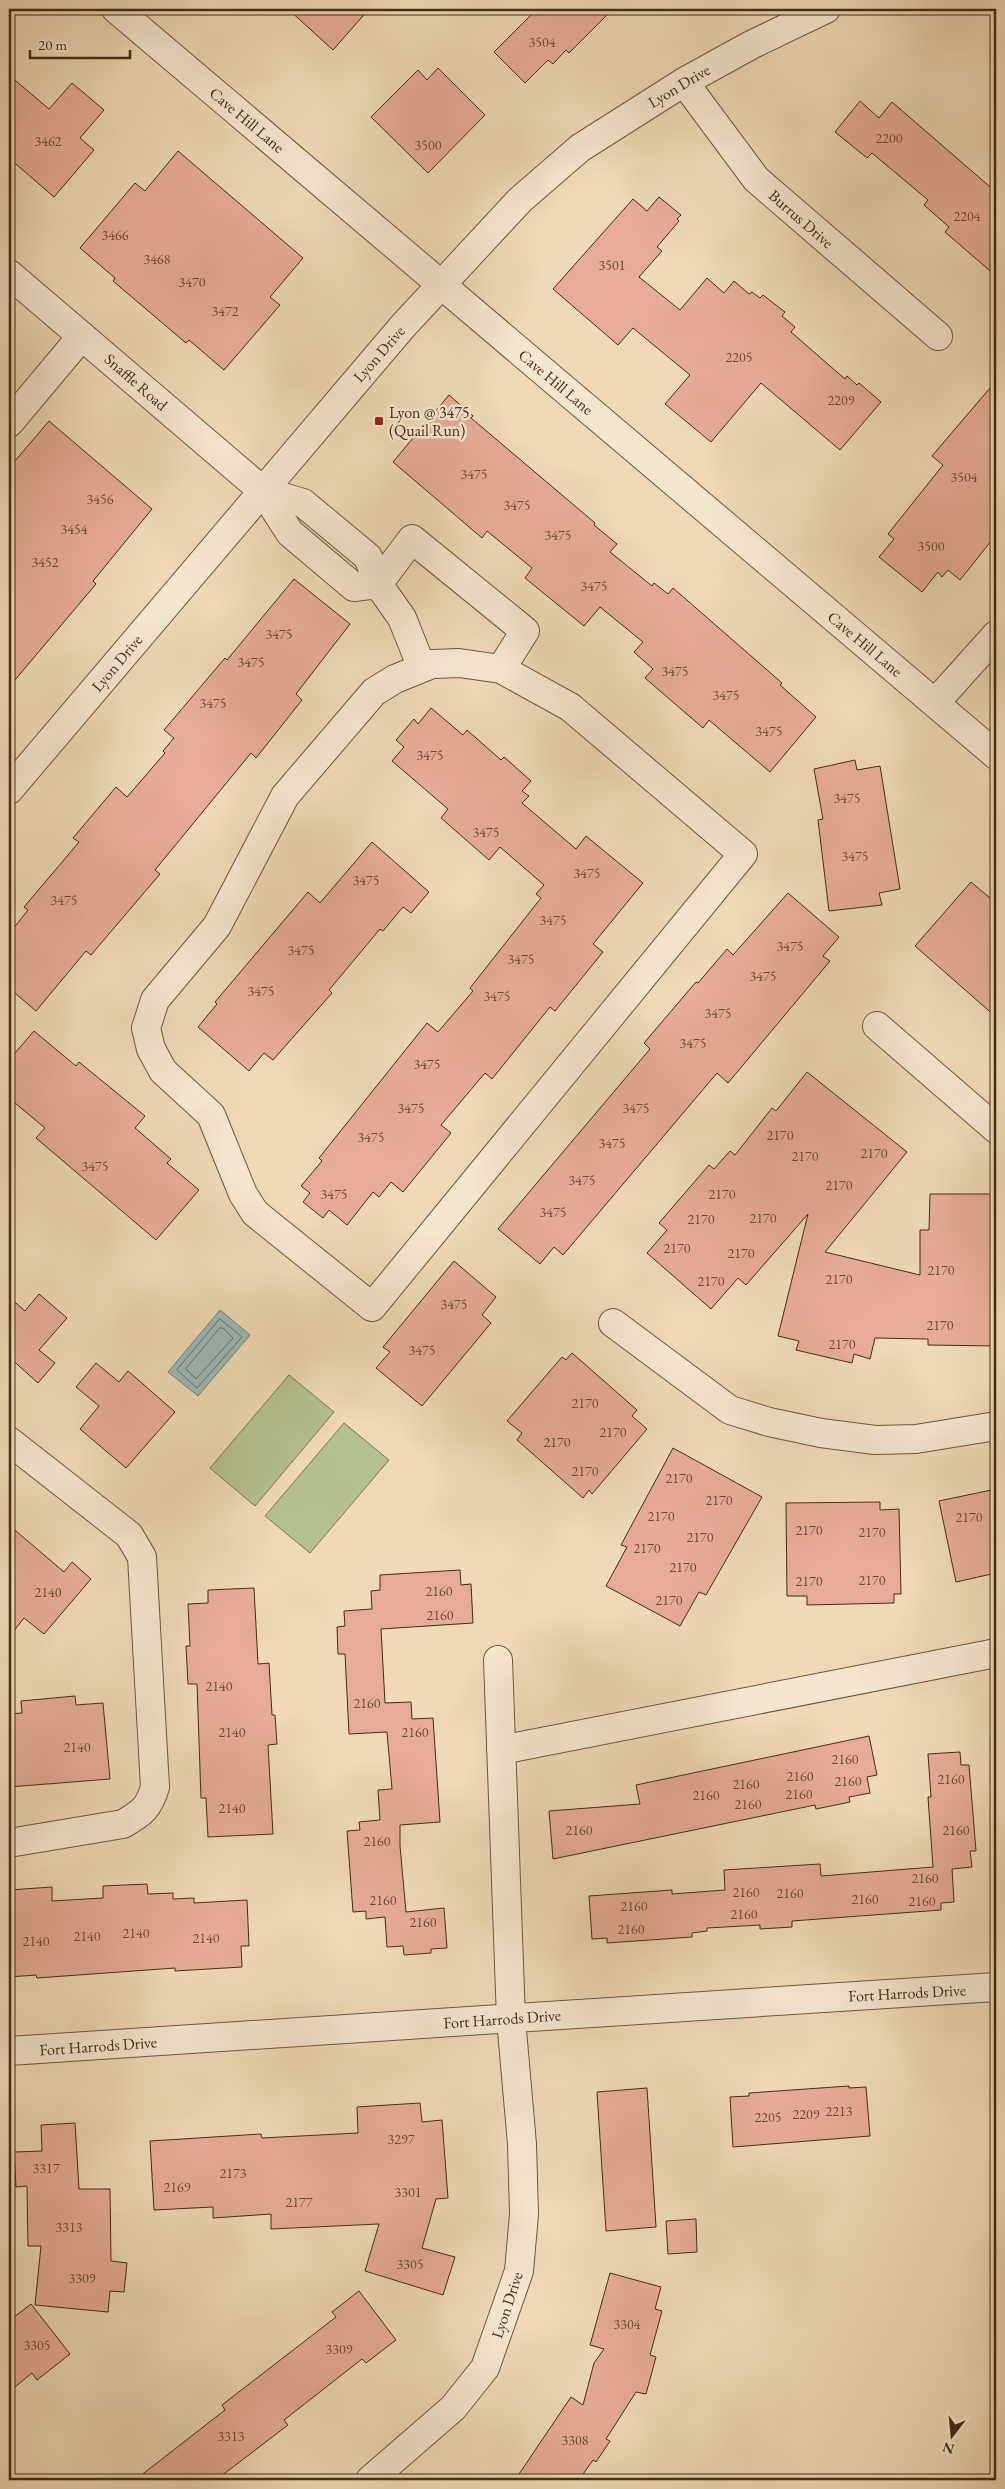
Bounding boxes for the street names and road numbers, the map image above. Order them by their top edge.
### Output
street label: Lyon Drive [644,59,714,113]
street label: Cave Hill Lane [205,82,289,158]
street label: Burrus Drive [764,185,838,253]
street label: Lyon Drive [348,321,410,387]
street label: Cave Hill Lane [514,344,598,420]
street label: Snaffle Road [100,349,173,416]
street label: Cave Hill Lane [823,606,907,682]
street label: Lyon Drive [87,630,147,696]
street label: Fort Harrods Drive [848,1979,966,2007]
street label: Fort Harrods Drive [443,2004,561,2034]
street label: Fort Harrods Drive [39,2031,157,2061]
street label: Lyon Drive [486,2269,528,2341]

